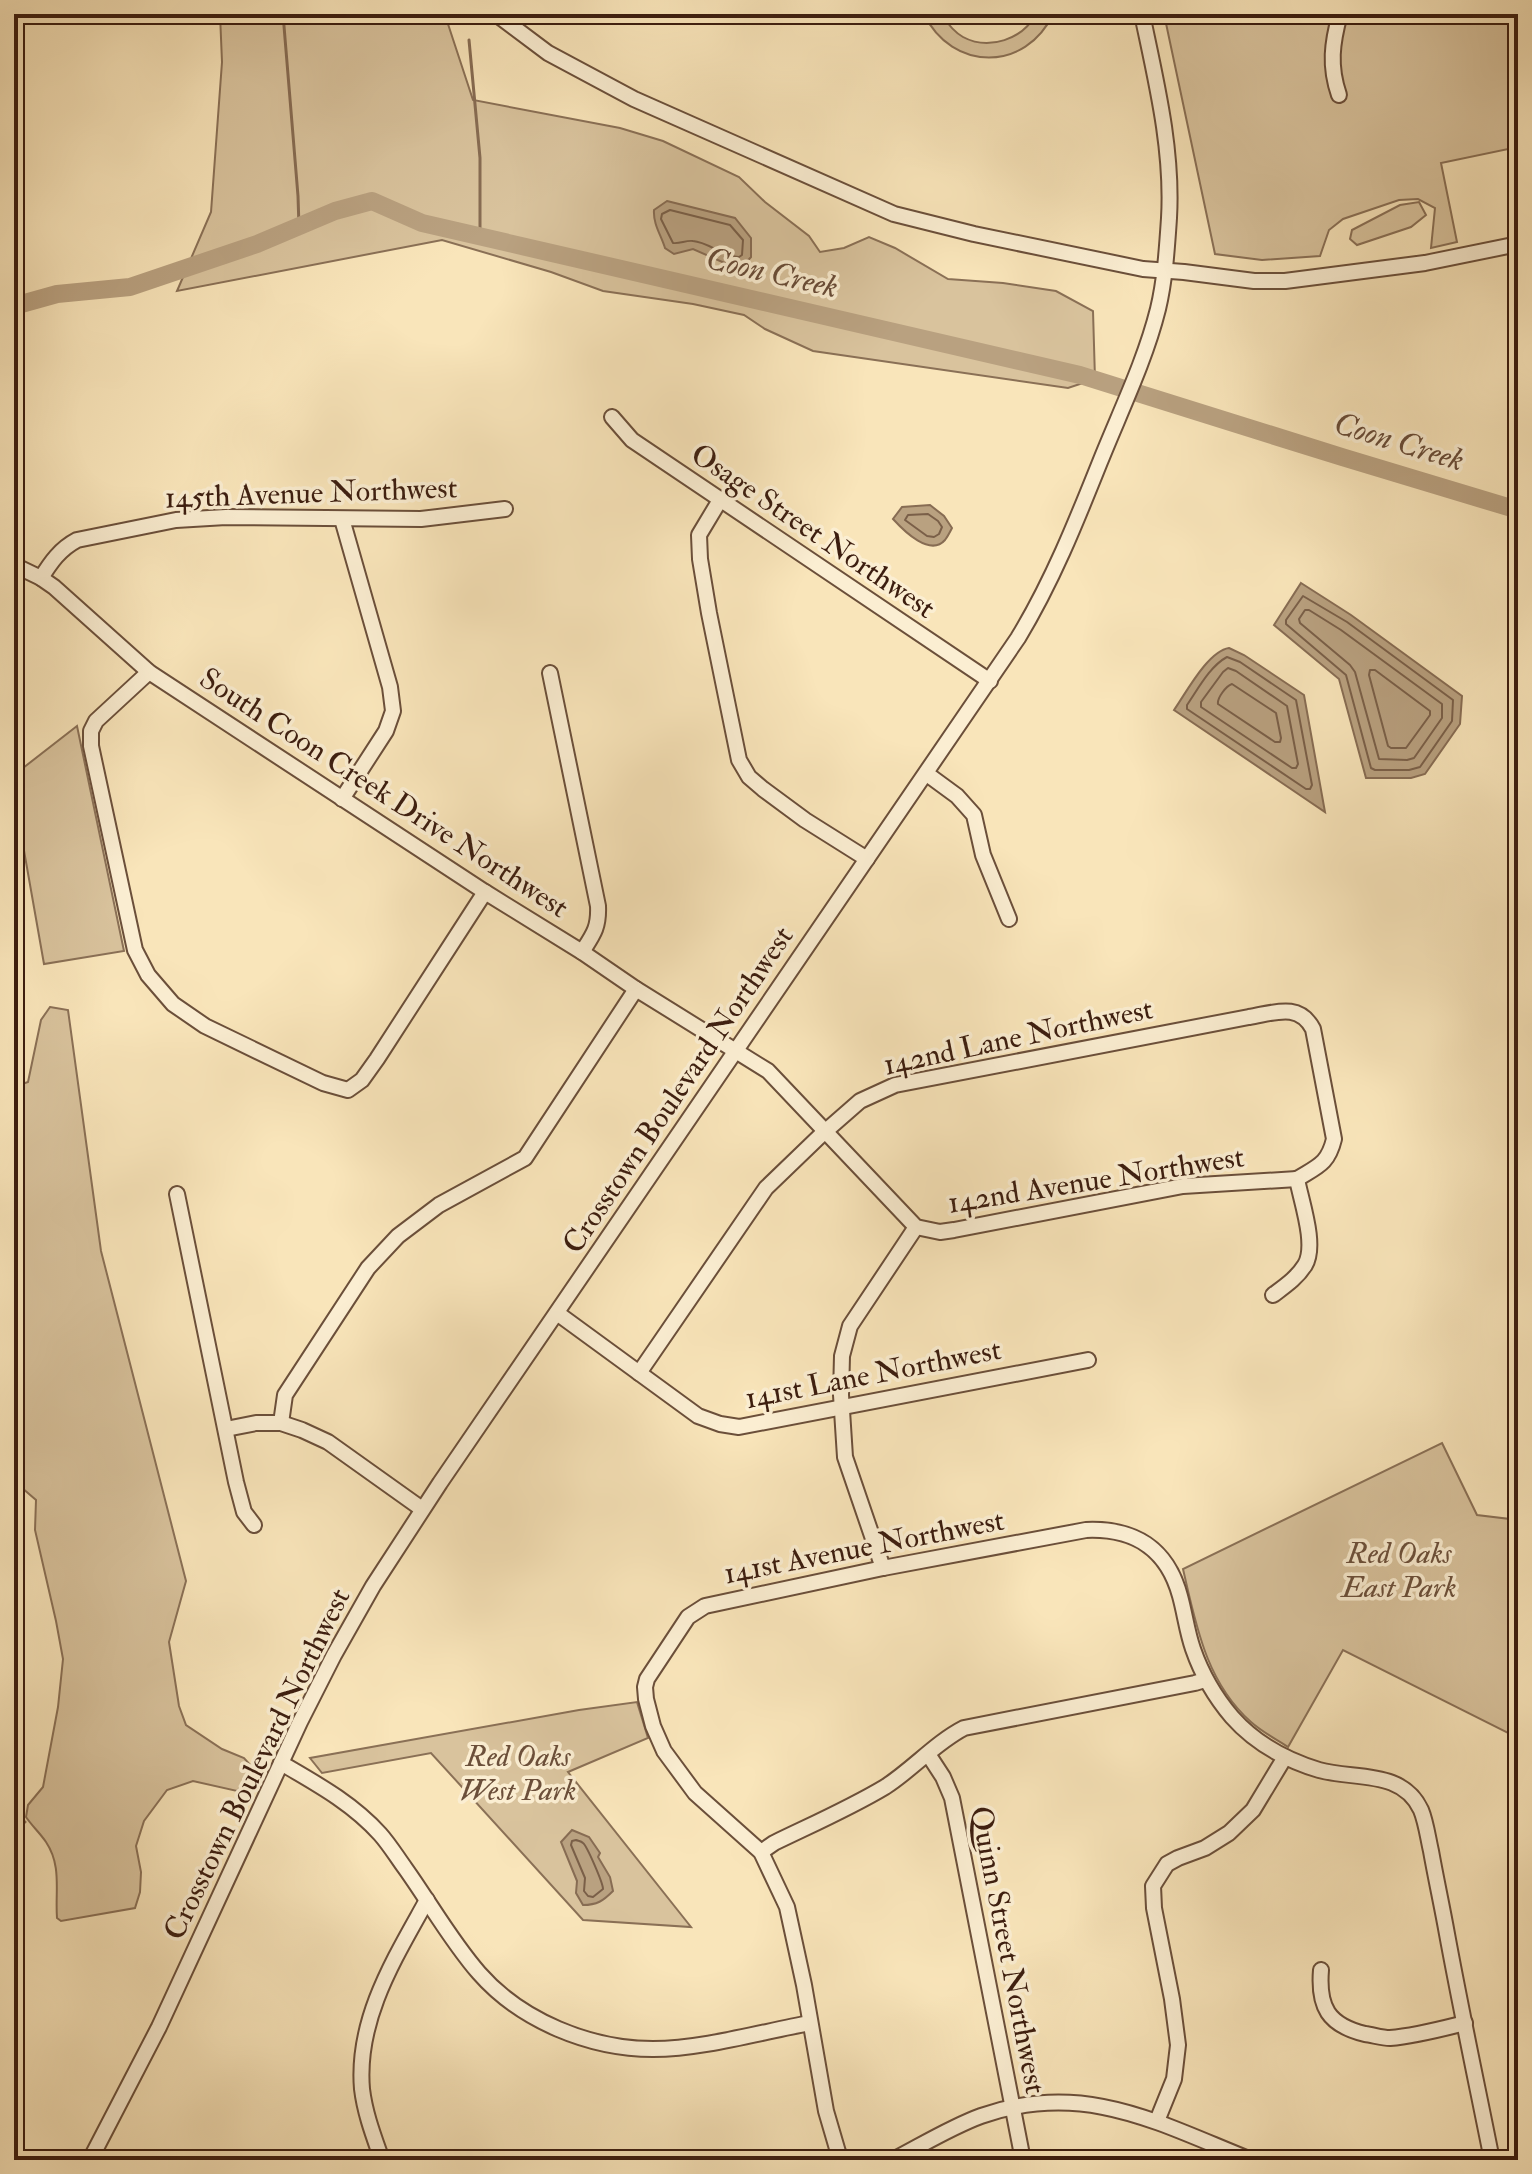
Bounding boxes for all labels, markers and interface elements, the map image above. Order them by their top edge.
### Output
water label: Coon Creek [702,238,842,308]
water label: Coon Creek [1329,403,1469,481]
street label: Osage Street Northwest [684,435,943,627]
street label: 145th Avenue Northwest [164,469,458,517]
street label: South Coon Creek Drive Northwest [193,660,576,926]
street label: Crosstown Boulevard Northwest [555,919,802,1261]
street label: 142nd Lane Northwest [880,990,1156,1084]
street label: 142nd Avenue Northwest [945,1138,1247,1222]
street label: 141st Lane Northwest [742,1331,1004,1417]
street label: 141st Avenue Northwest [721,1502,1008,1592]
park label: Red Oaks East Park [1339,1535,1457,1606]
street label: Crosstown Boulevard Northwest [156,1582,358,1946]
park label: Red Oaks West Park [460,1738,576,1809]
street label: Quinn Street Northwest [962,1803,1054,2097]

